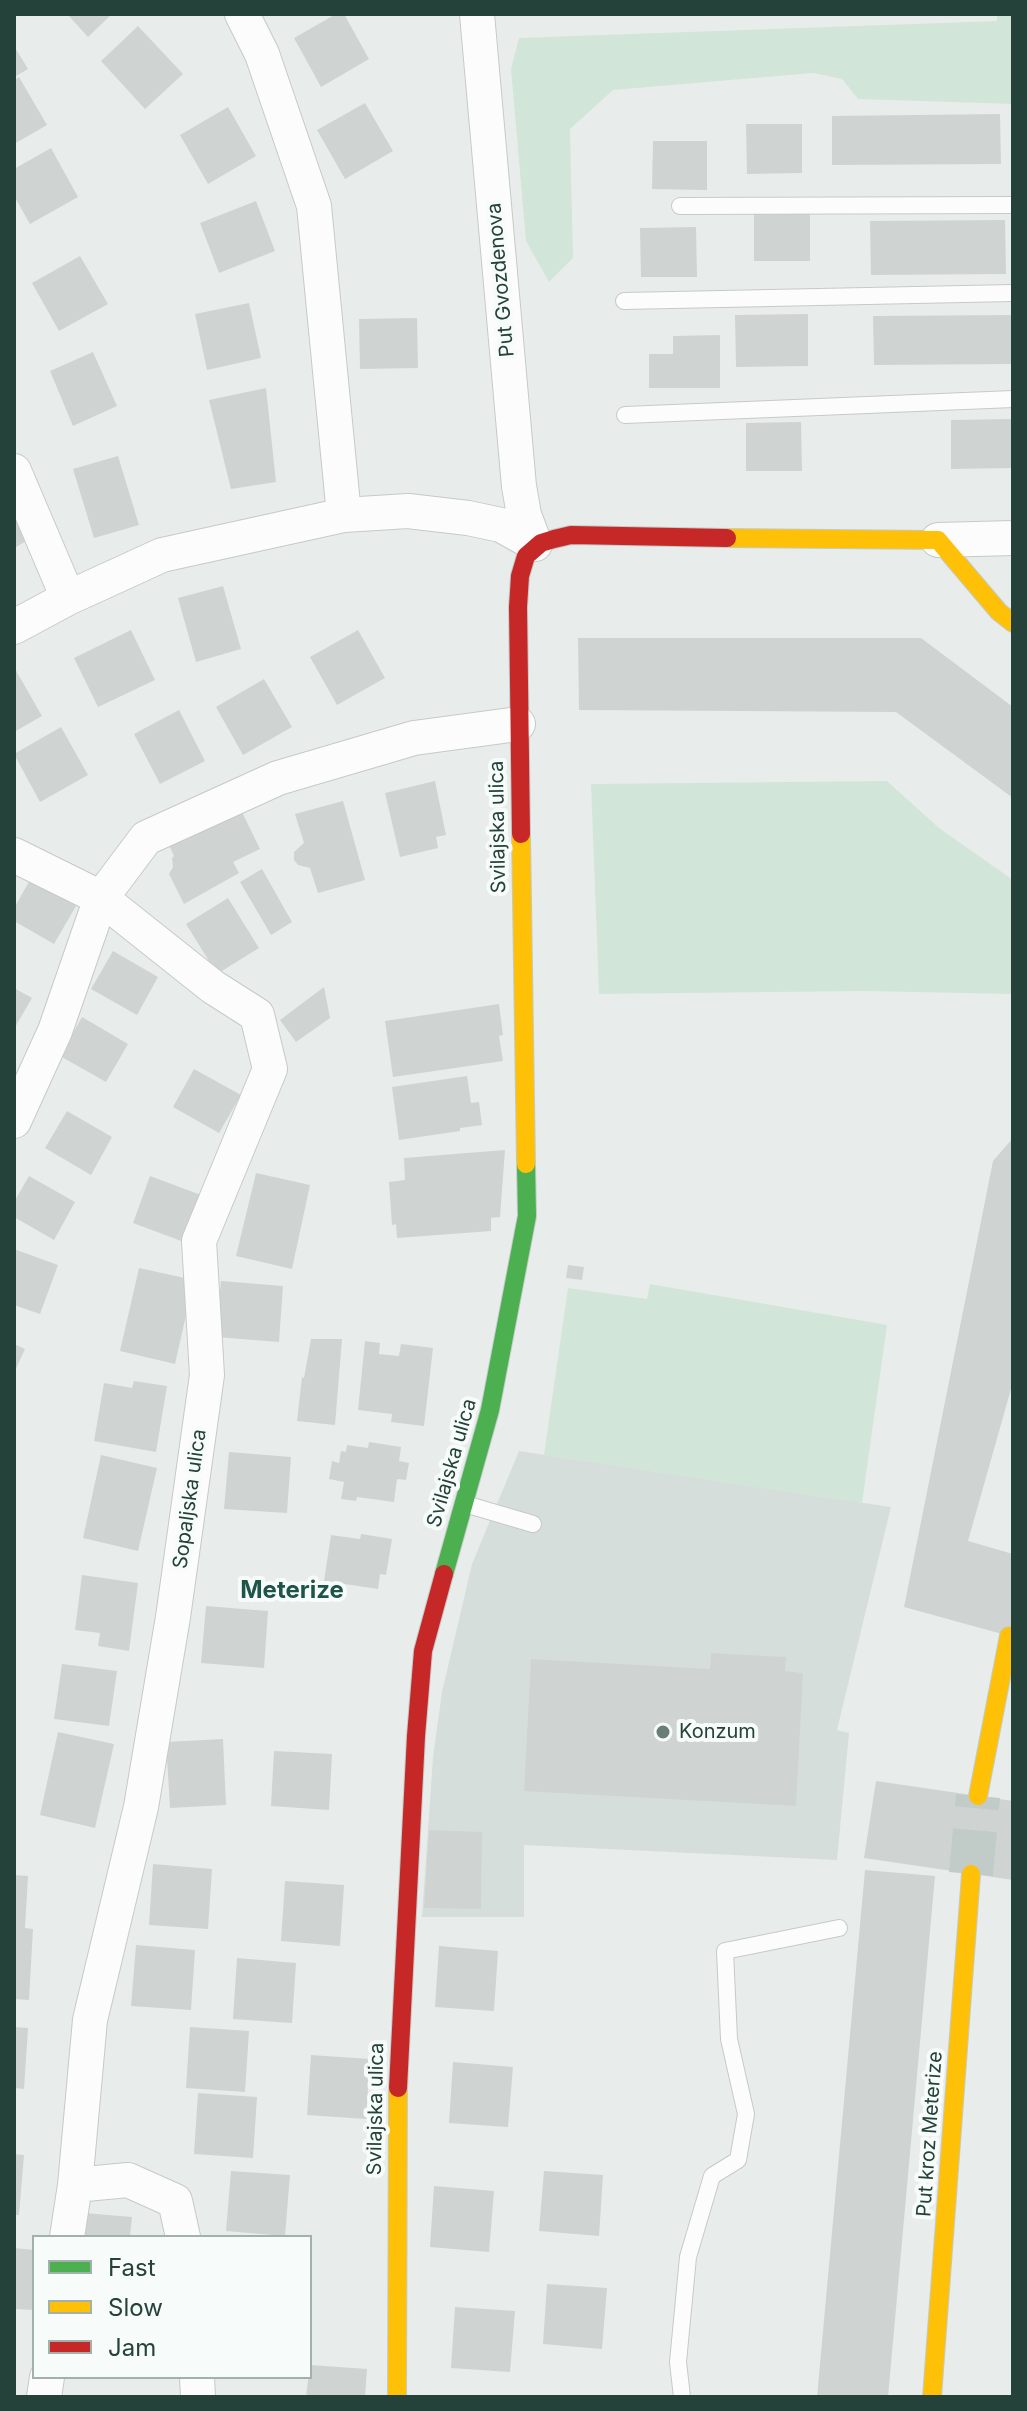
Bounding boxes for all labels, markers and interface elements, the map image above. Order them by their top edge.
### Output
street label: Put Gvozdenova [482,202,520,358]
street label: Svilajska ulica [485,761,511,893]
street label: Svilajska ulica [422,1396,482,1530]
street label: Sopaljska ulica [168,1428,212,1570]
district label: Meterize [240,1577,344,1605]
place label: Konzum [679,1720,756,1744]
marker: Konzum [654,1723,672,1741]
street label: Svilajska ulica [363,2043,389,2175]
street label: Put kroz Meterize [912,2050,948,2218]
legend [32,2235,312,2379]
text: Fast [108,2253,156,2282]
text: Slow [108,2293,163,2322]
text: Jam [108,2333,156,2362]

